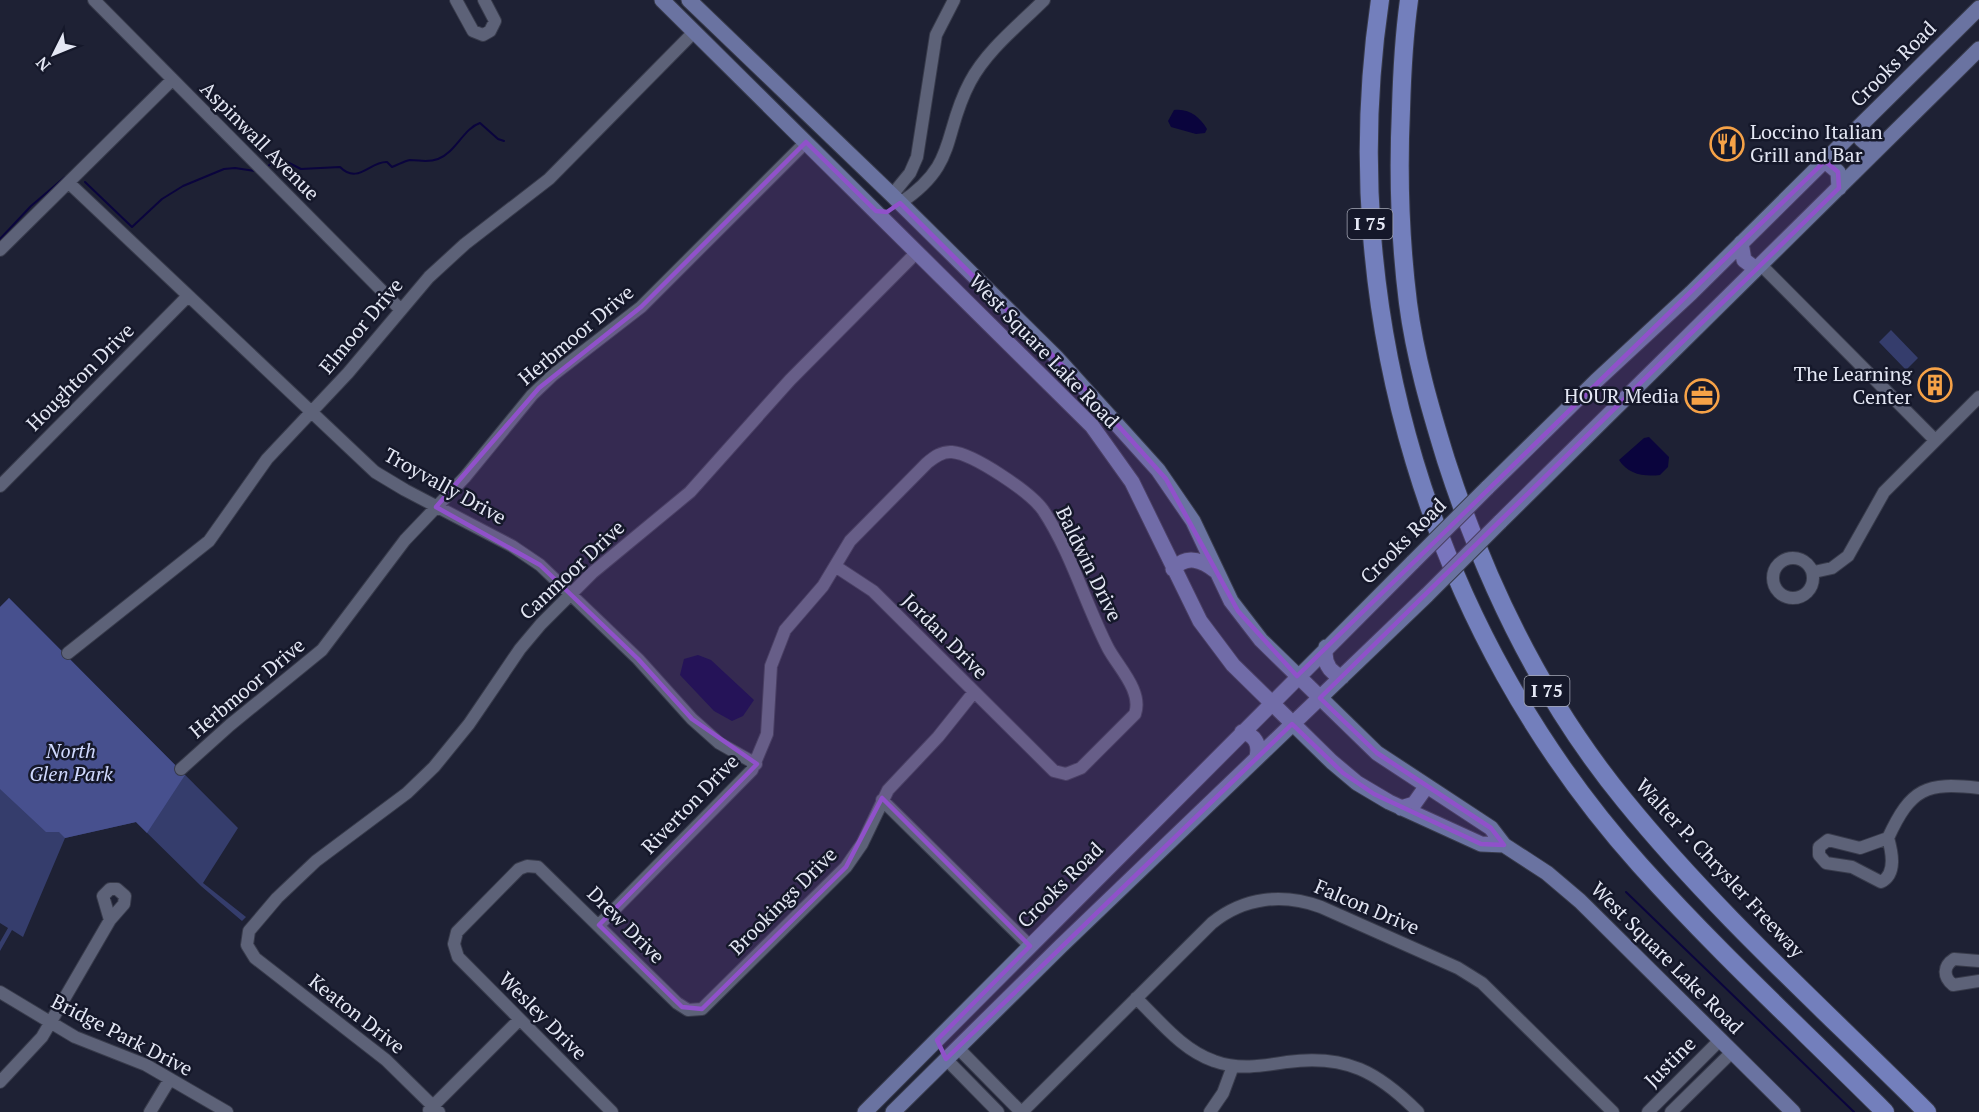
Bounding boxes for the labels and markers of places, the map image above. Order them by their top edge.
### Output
place label: Loccino Italian Grill and Bar [1750,118,1883,168]
restaurant icon: Loccino Italian Grill and Bar [1709,126,1745,162]
place label: The Learning Center [1794,360,1912,410]
building icon: The Learning Center [1917,367,1953,403]
office icon: HOUR Media [1684,378,1720,414]
place label: HOUR Media [1564,382,1679,409]

